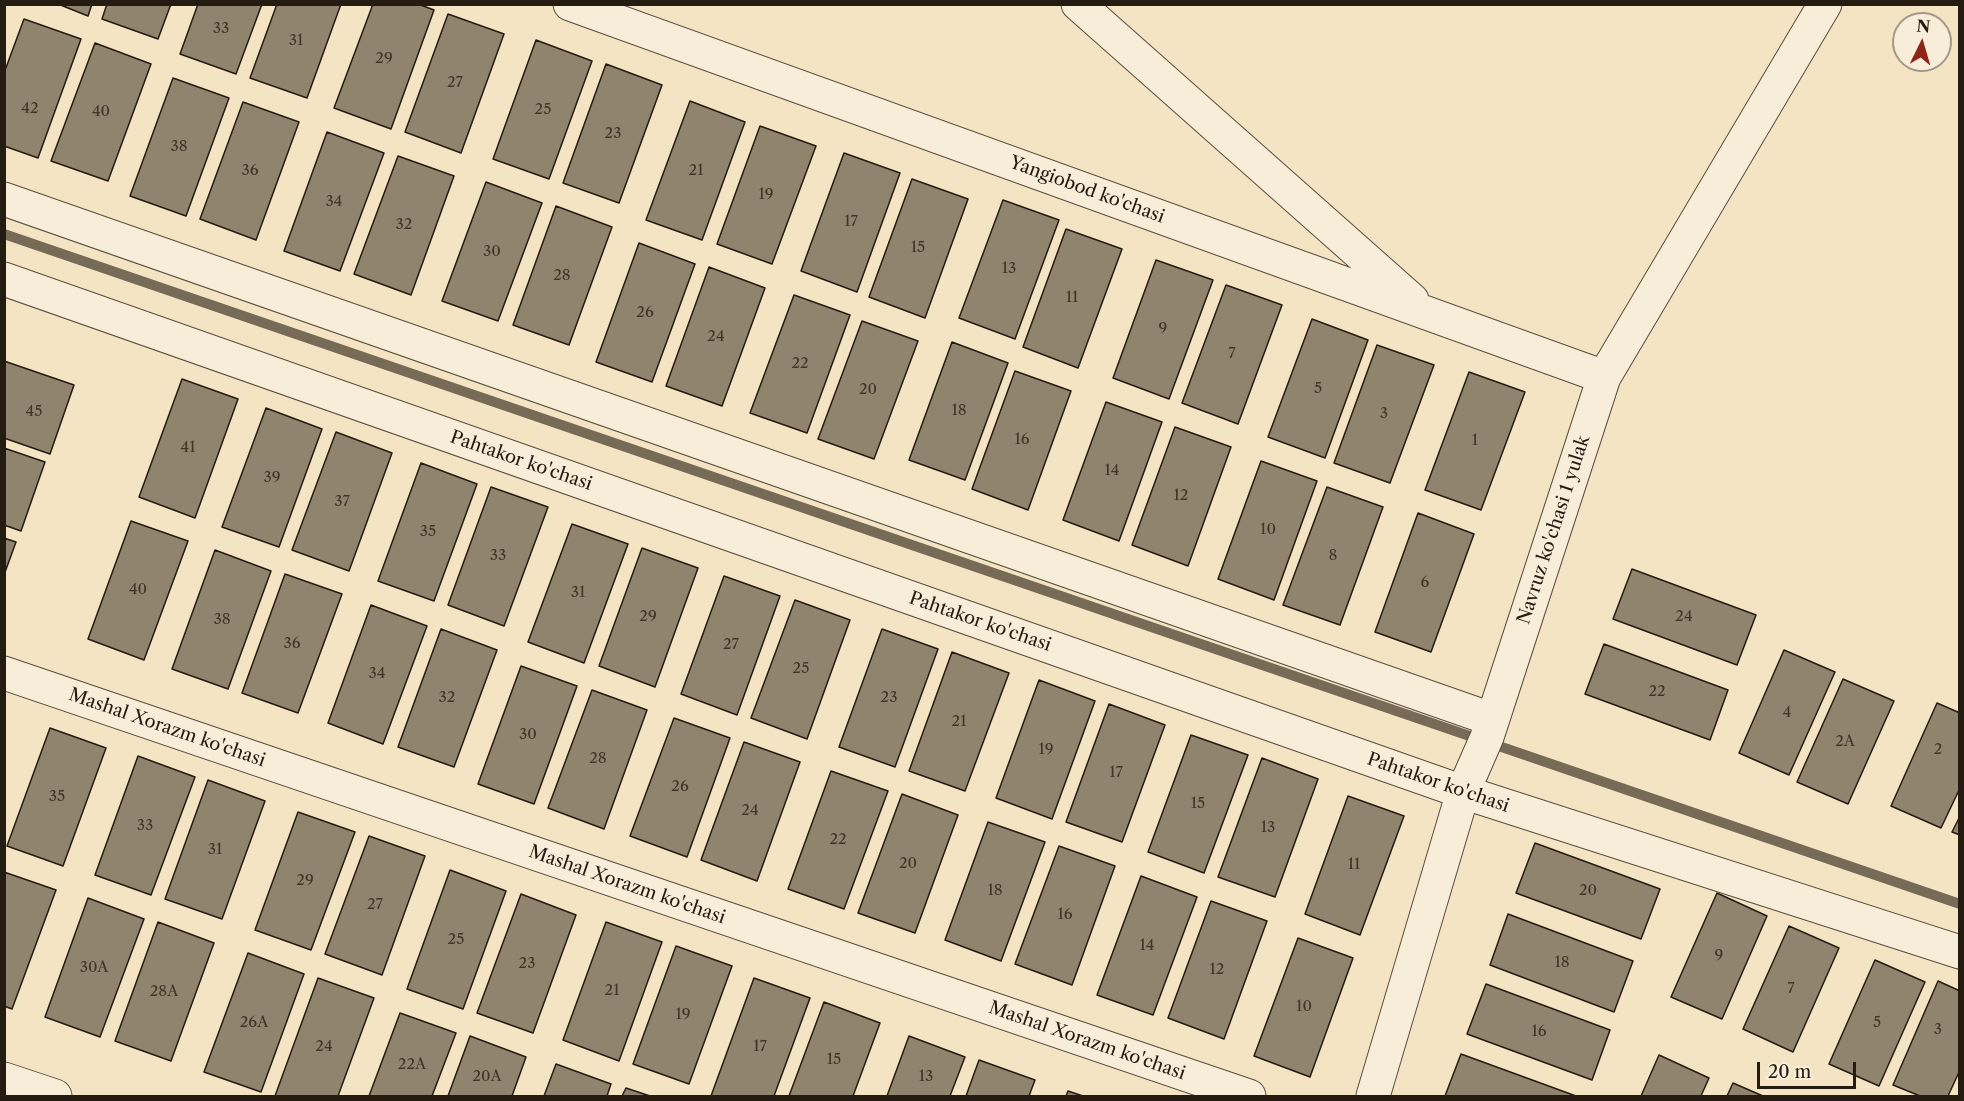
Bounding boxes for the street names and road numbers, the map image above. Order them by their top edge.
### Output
street label: Yangiobod ko'chasi [1007,152,1167,228]
street label: Pahtakor ko'chasi [447,427,595,495]
street label: Navruz ko'chasi 1 yulak [1513,433,1595,627]
street label: Pahtakor ko'chasi [906,588,1054,656]
street label: Mashal Xorazm ko'chasi [66,684,268,772]
street label: Pahtakor ko'chasi [1364,749,1512,817]
street label: Mashal Xorazm ko'chasi [526,841,728,929]
street label: Mashal Xorazm ko'chasi [986,997,1188,1085]

